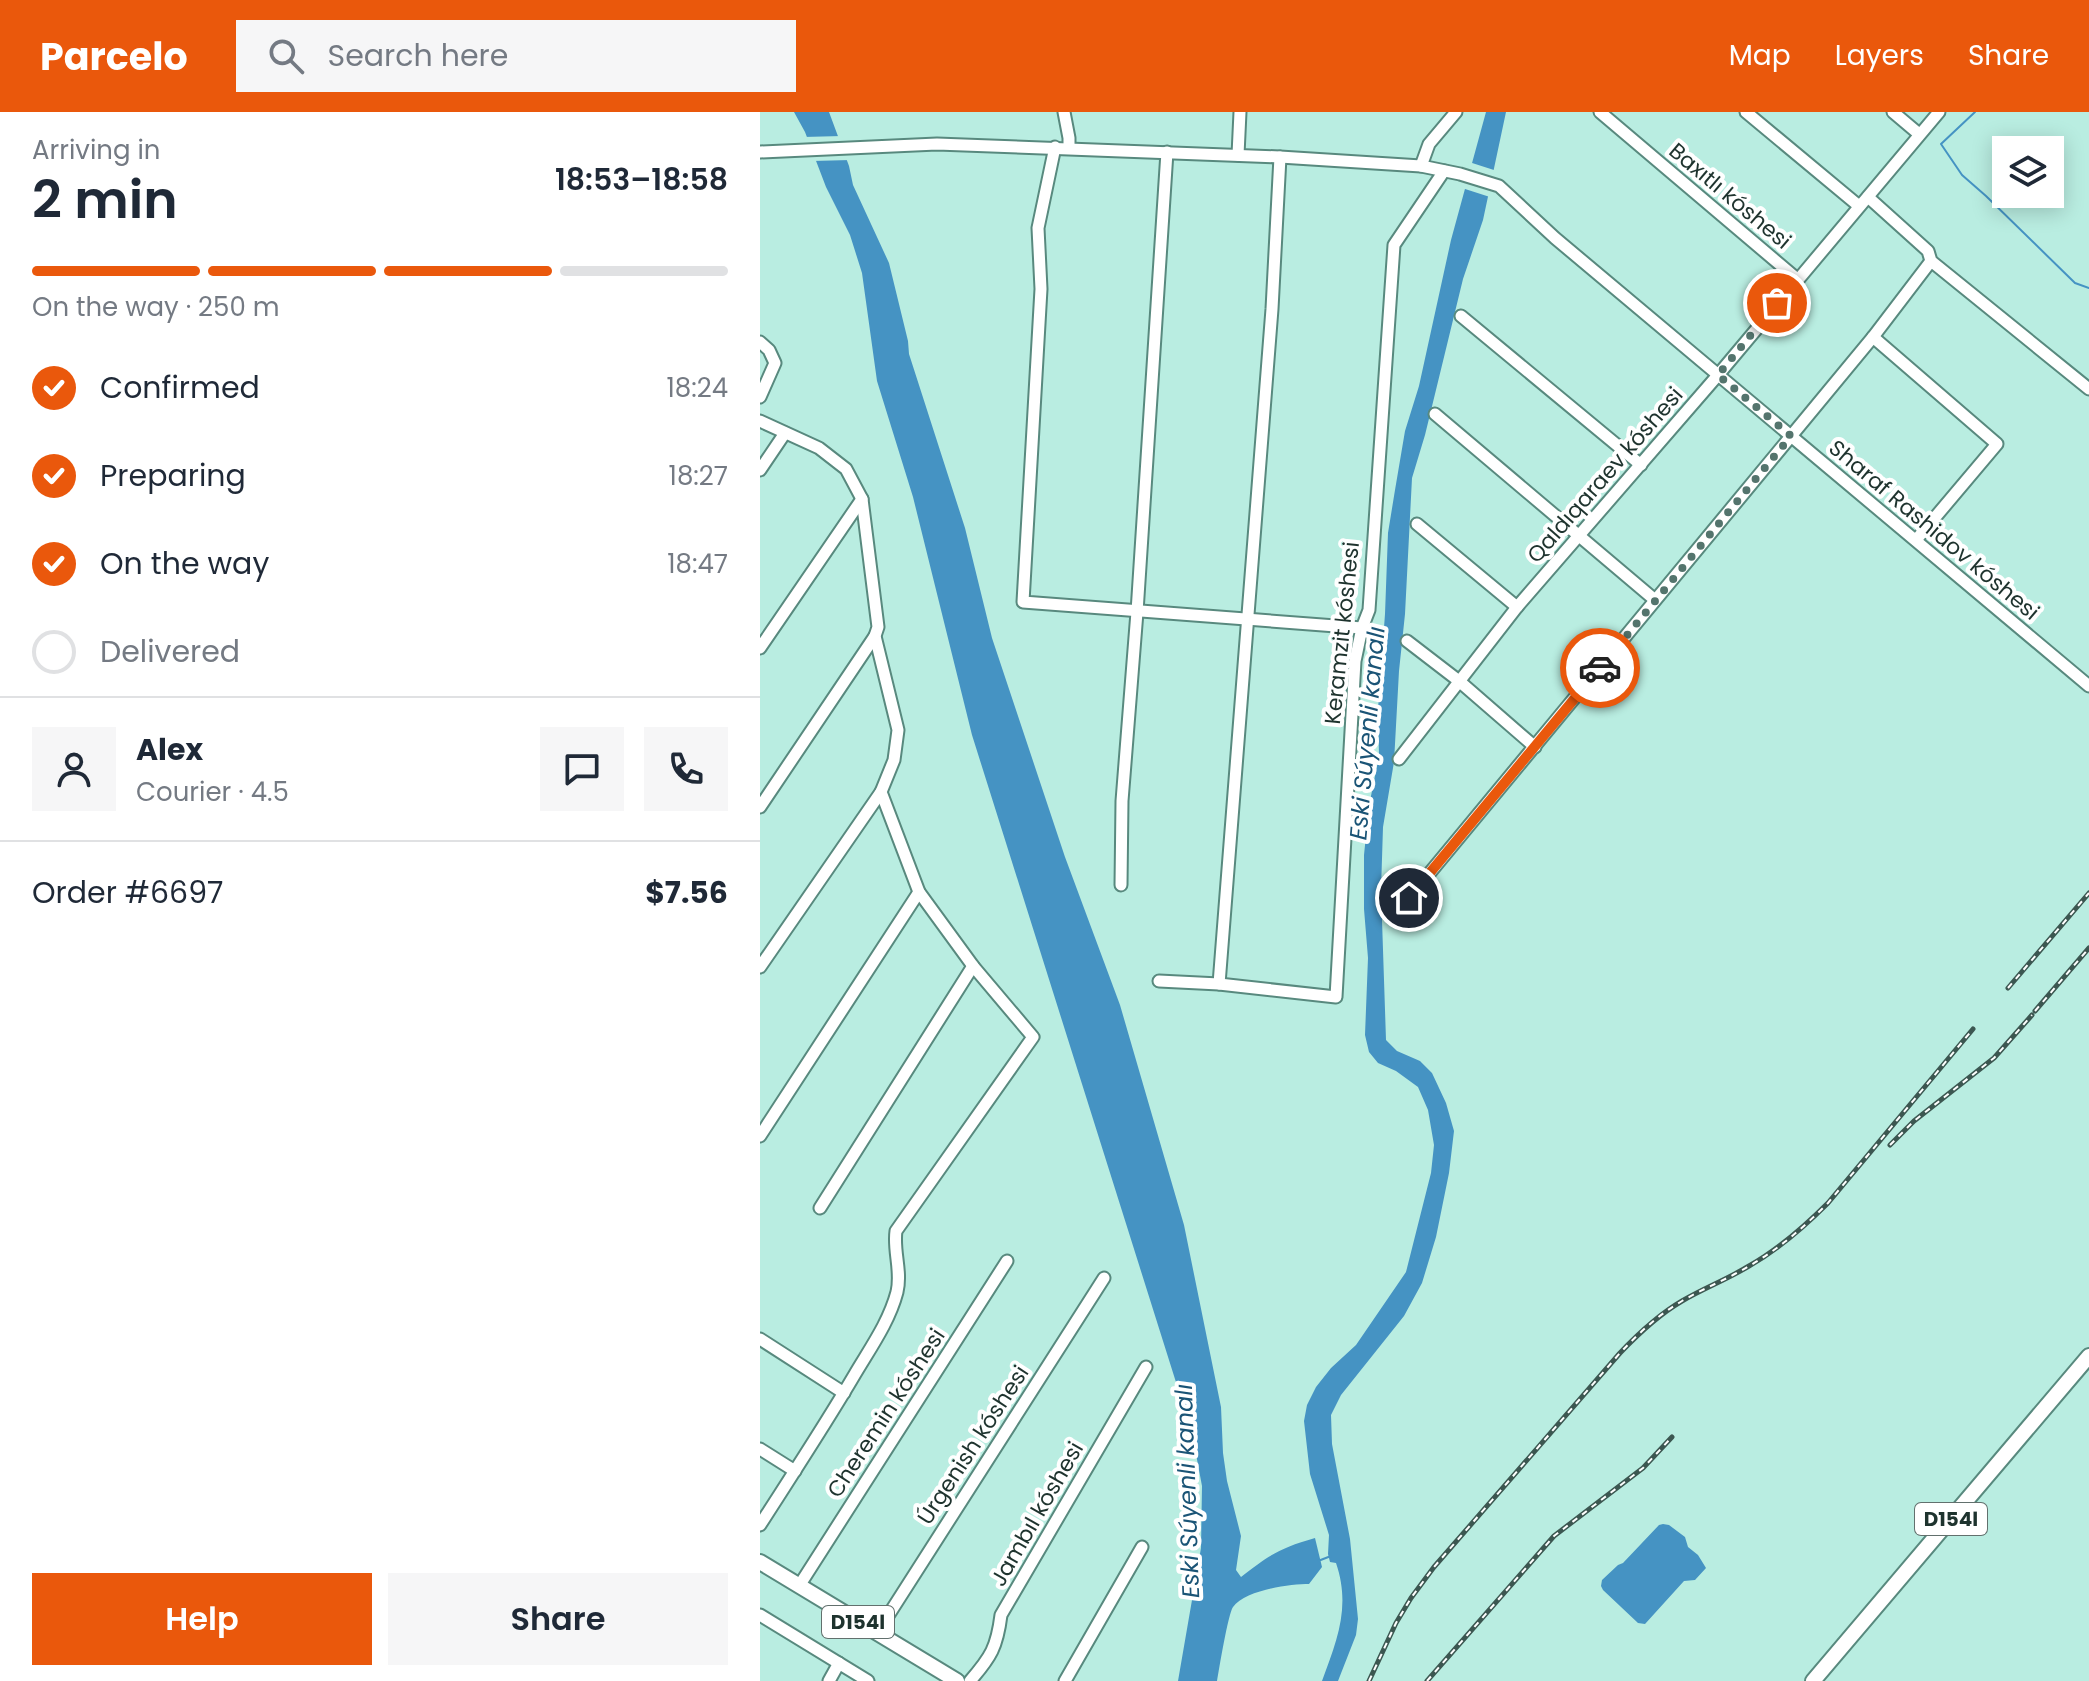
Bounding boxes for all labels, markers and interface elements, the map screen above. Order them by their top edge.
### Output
search box [236,20,796,92]
text: Parcelo [40,30,188,83]
icon: search [264,34,308,78]
text: Search here [328,34,508,77]
text: Map [1729,36,1791,75]
text: Layers [1835,36,1924,75]
text: Share [1968,36,2049,75]
text: Arriving in [32,132,161,168]
street label: Baxıtlı kóshesi [1662,136,1798,256]
map controls [1992,136,2064,208]
button: layers [1992,136,2064,208]
text: 18:53–18:58 [555,158,728,201]
text: 2 min [32,163,178,236]
pin [1743,269,1811,337]
icon: bag [1755,281,1799,325]
text: On the way · 250 m [32,289,279,325]
icon: check [32,366,76,410]
text: Confirmed [100,366,260,409]
text: 18:24 [666,370,728,406]
street label: Qaldıqaraev kóshesi [1520,380,1690,570]
street label: Sharaf Rashidov kóshesi [1822,433,2046,627]
icon: check [32,454,76,498]
text: Preparing [100,454,246,497]
text: 18:27 [669,458,728,494]
street label: Keramzit kóshesi [1317,540,1367,726]
icon: check [32,542,76,586]
text: On the way [100,542,269,585]
text: 18:47 [667,546,728,582]
water label: Eski Súyenli kanalı [1341,625,1393,841]
courier [1560,628,1640,708]
text: Delivered [100,630,240,673]
icon: car [1578,646,1622,690]
button: person [32,727,116,811]
button: chat [540,727,624,811]
button: phone [644,727,728,811]
text: Alex [136,728,203,771]
text: Courier · 4.5 [136,774,289,810]
pin [1375,864,1443,932]
text: Order #6697 [32,871,223,914]
text: $7.56 [645,871,728,914]
icon: home [1387,876,1431,920]
street label: Cheremin kóshesi [820,1322,952,1504]
street label: Úrgenish kóshesi [910,1359,1036,1531]
water label: Eski Súyenli kanalı [1167,1383,1207,1599]
street label: Jambıl kóshesi [983,1436,1091,1592]
road number: D154l [1915,1503,1987,1535]
button: Help [32,1573,372,1665]
button: Share [388,1573,728,1665]
road number: D154l [822,1606,894,1638]

